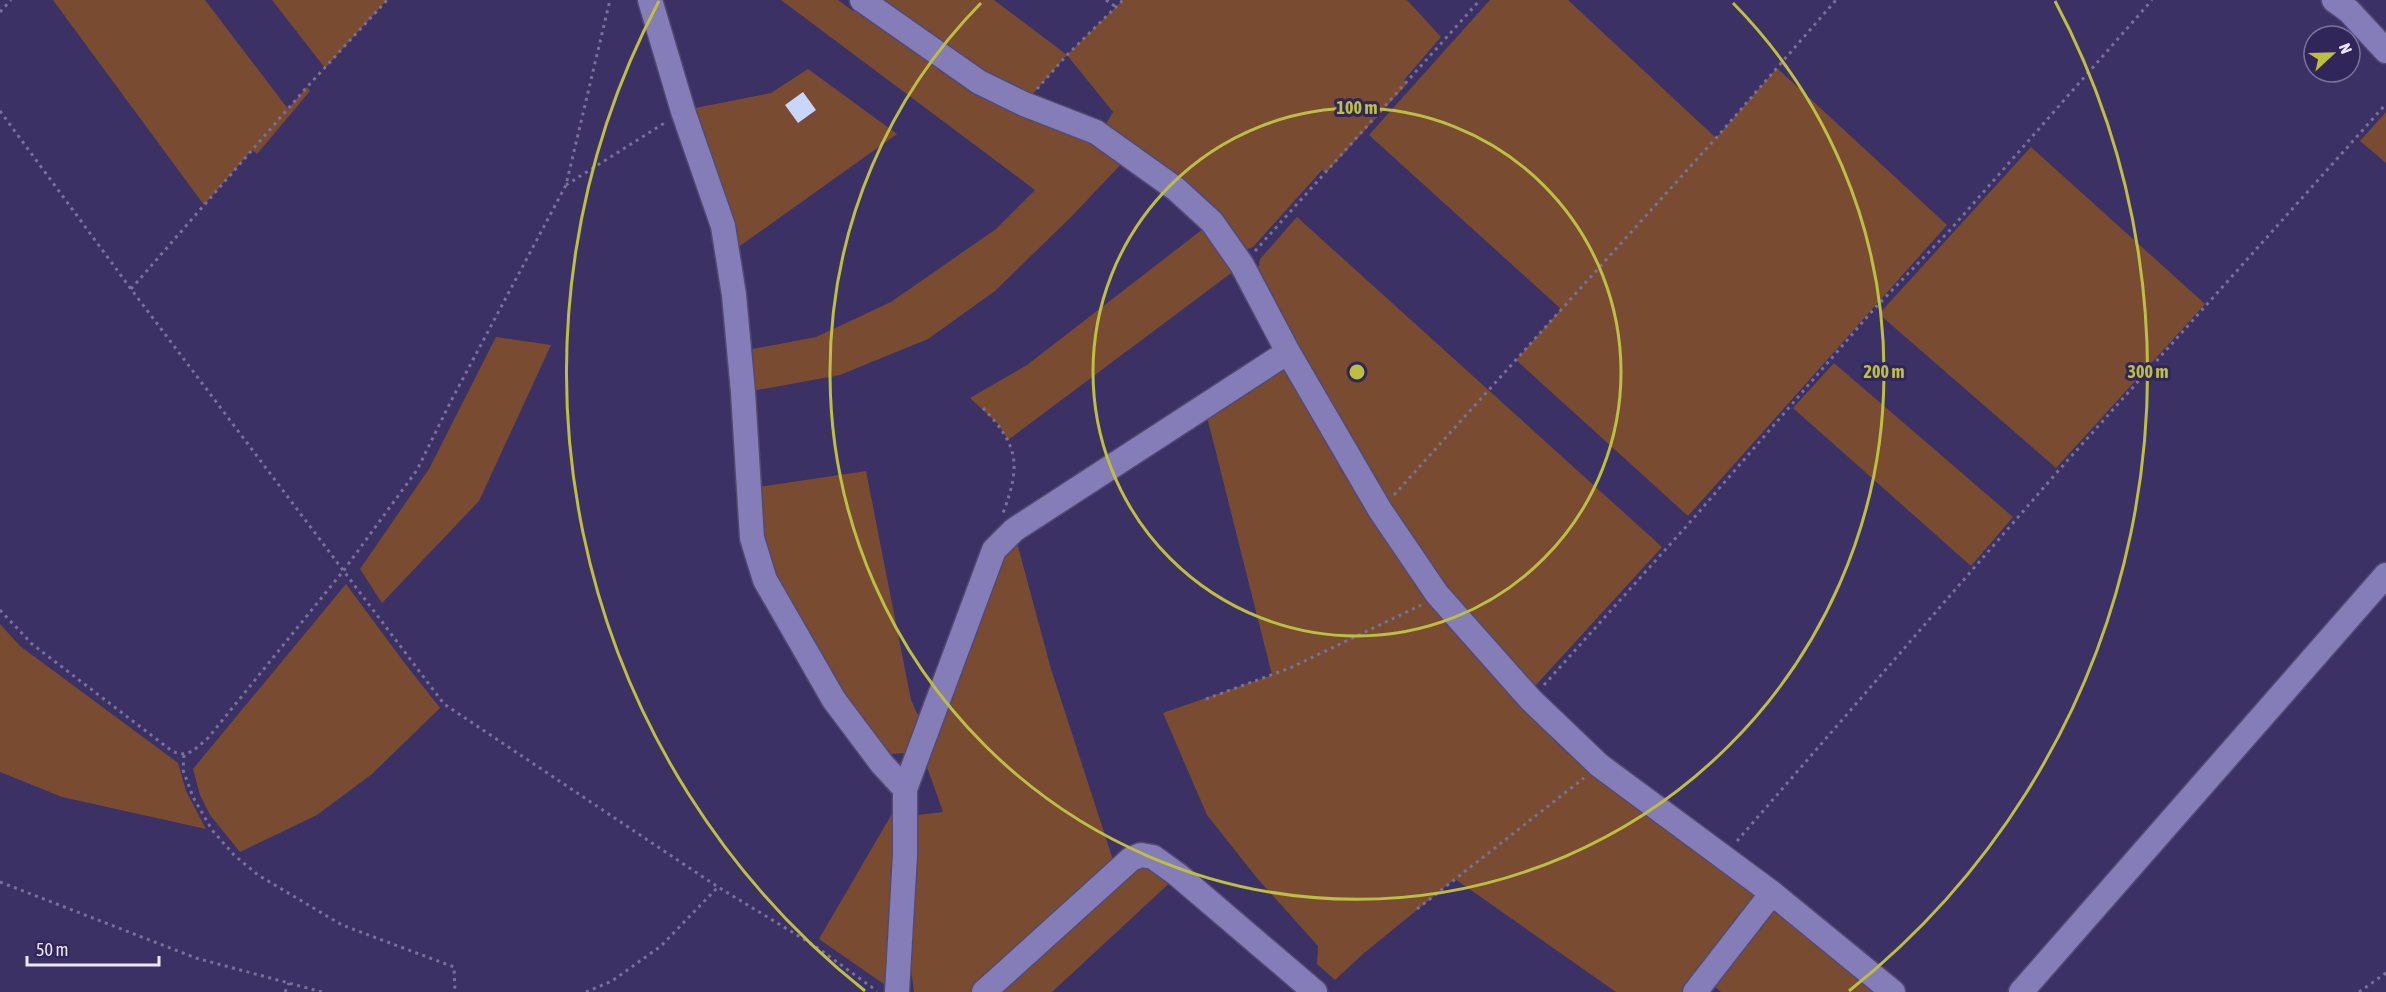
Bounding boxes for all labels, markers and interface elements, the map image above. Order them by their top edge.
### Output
north arrow [2302,24,2362,84]
text: N [2336,41,2356,56]
text: 100 m [1337,97,1377,118]
text: 200 m [1864,361,1904,382]
text: 300 m [2128,361,2168,382]
centre of rings [1347,362,1367,382]
scale bar [27,929,159,967]
text: 50 m [36,939,68,960]

